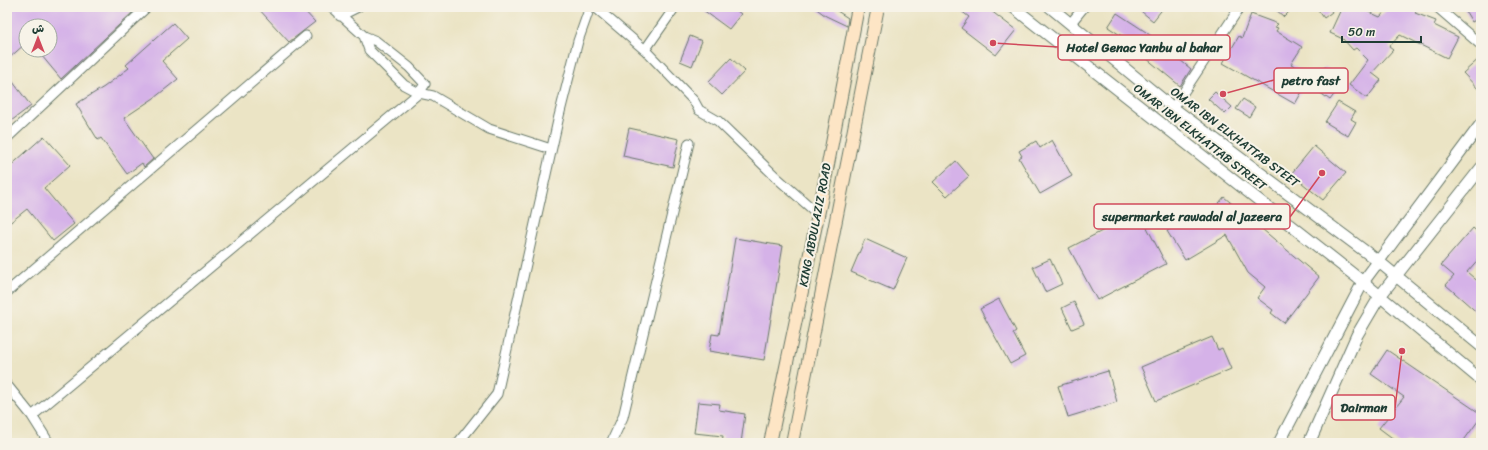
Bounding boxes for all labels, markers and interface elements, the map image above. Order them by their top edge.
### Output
north arrow [18,18,58,58]
scale bar [1342,18,1421,44]
text: ش [32,19,44,38]
text: 50 m [1348,21,1375,43]
callout: Hotel Genac Yanbu al bahar [1058,35,1230,60]
text: Hotel Genac Yanbu al bahar [1065,36,1223,59]
callout: petro fast [1274,68,1348,93]
text: petro fast [1281,69,1341,92]
street label: OMAR IBN ELKHATTAB STREET [1129,78,1272,197]
street label: OMAR IBN ELKHATTAB STEET [1166,81,1305,194]
street label: KING ABDULAZIZ ROAD [792,160,838,289]
callout: supermarket rawadal al jazeera [1094,204,1290,229]
text: supermarket rawadal al jazeera [1101,205,1282,228]
callout: Dairman [1332,395,1395,420]
text: Dairman [1341,396,1388,419]

